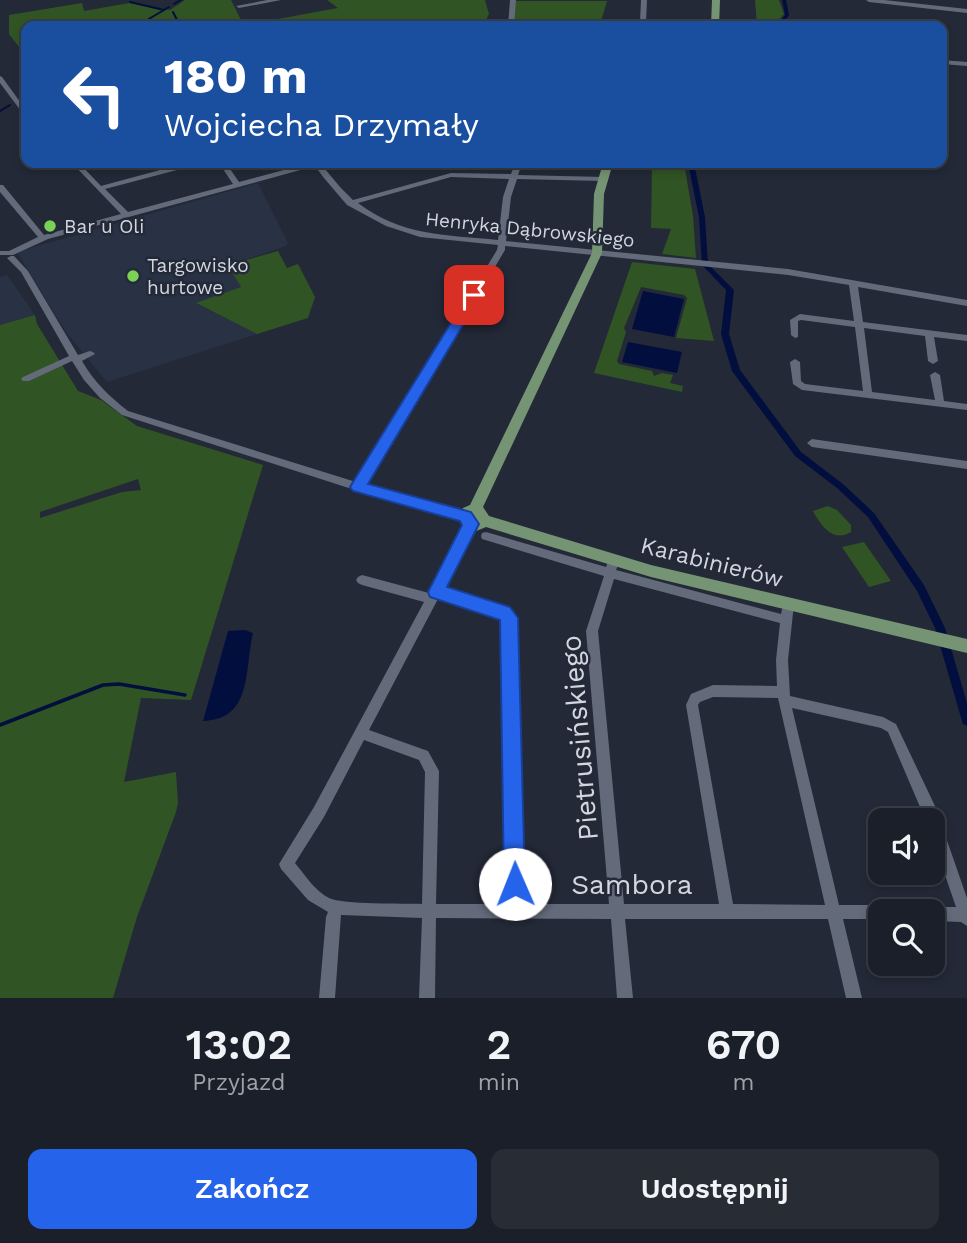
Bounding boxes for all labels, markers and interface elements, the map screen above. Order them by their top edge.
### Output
text: 180 m [164,47,308,105]
icon: left [49,49,140,140]
text: Wojciecha Drzymały [164,106,479,144]
street label: Henryka Dąbrowskiego [424,207,636,252]
place label: Bar u Oli [64,215,144,238]
marker: Bar u Oli [42,218,58,234]
place label: Targowisko hurtowe [147,254,249,299]
pin [444,265,504,325]
marker: Targowisko hurtowe [125,268,141,284]
icon: arrive [455,276,493,314]
street label: Karabinierów [638,532,786,593]
street label: Pietrusińskiego [554,634,605,842]
map controls [868,808,945,976]
button: sound [868,808,945,885]
position arrow [478,847,552,921]
street label: Sambora [571,868,693,901]
button: search [868,899,945,976]
text: 13:02 [186,1020,292,1069]
text: 2 [486,1020,511,1069]
text: 670 [706,1020,781,1069]
text: Przyjazd [192,1069,286,1096]
text: min [478,1069,520,1096]
text: m [733,1069,754,1096]
button: Zakończ [28,1149,477,1229]
button: Udostępnij [491,1149,939,1229]

